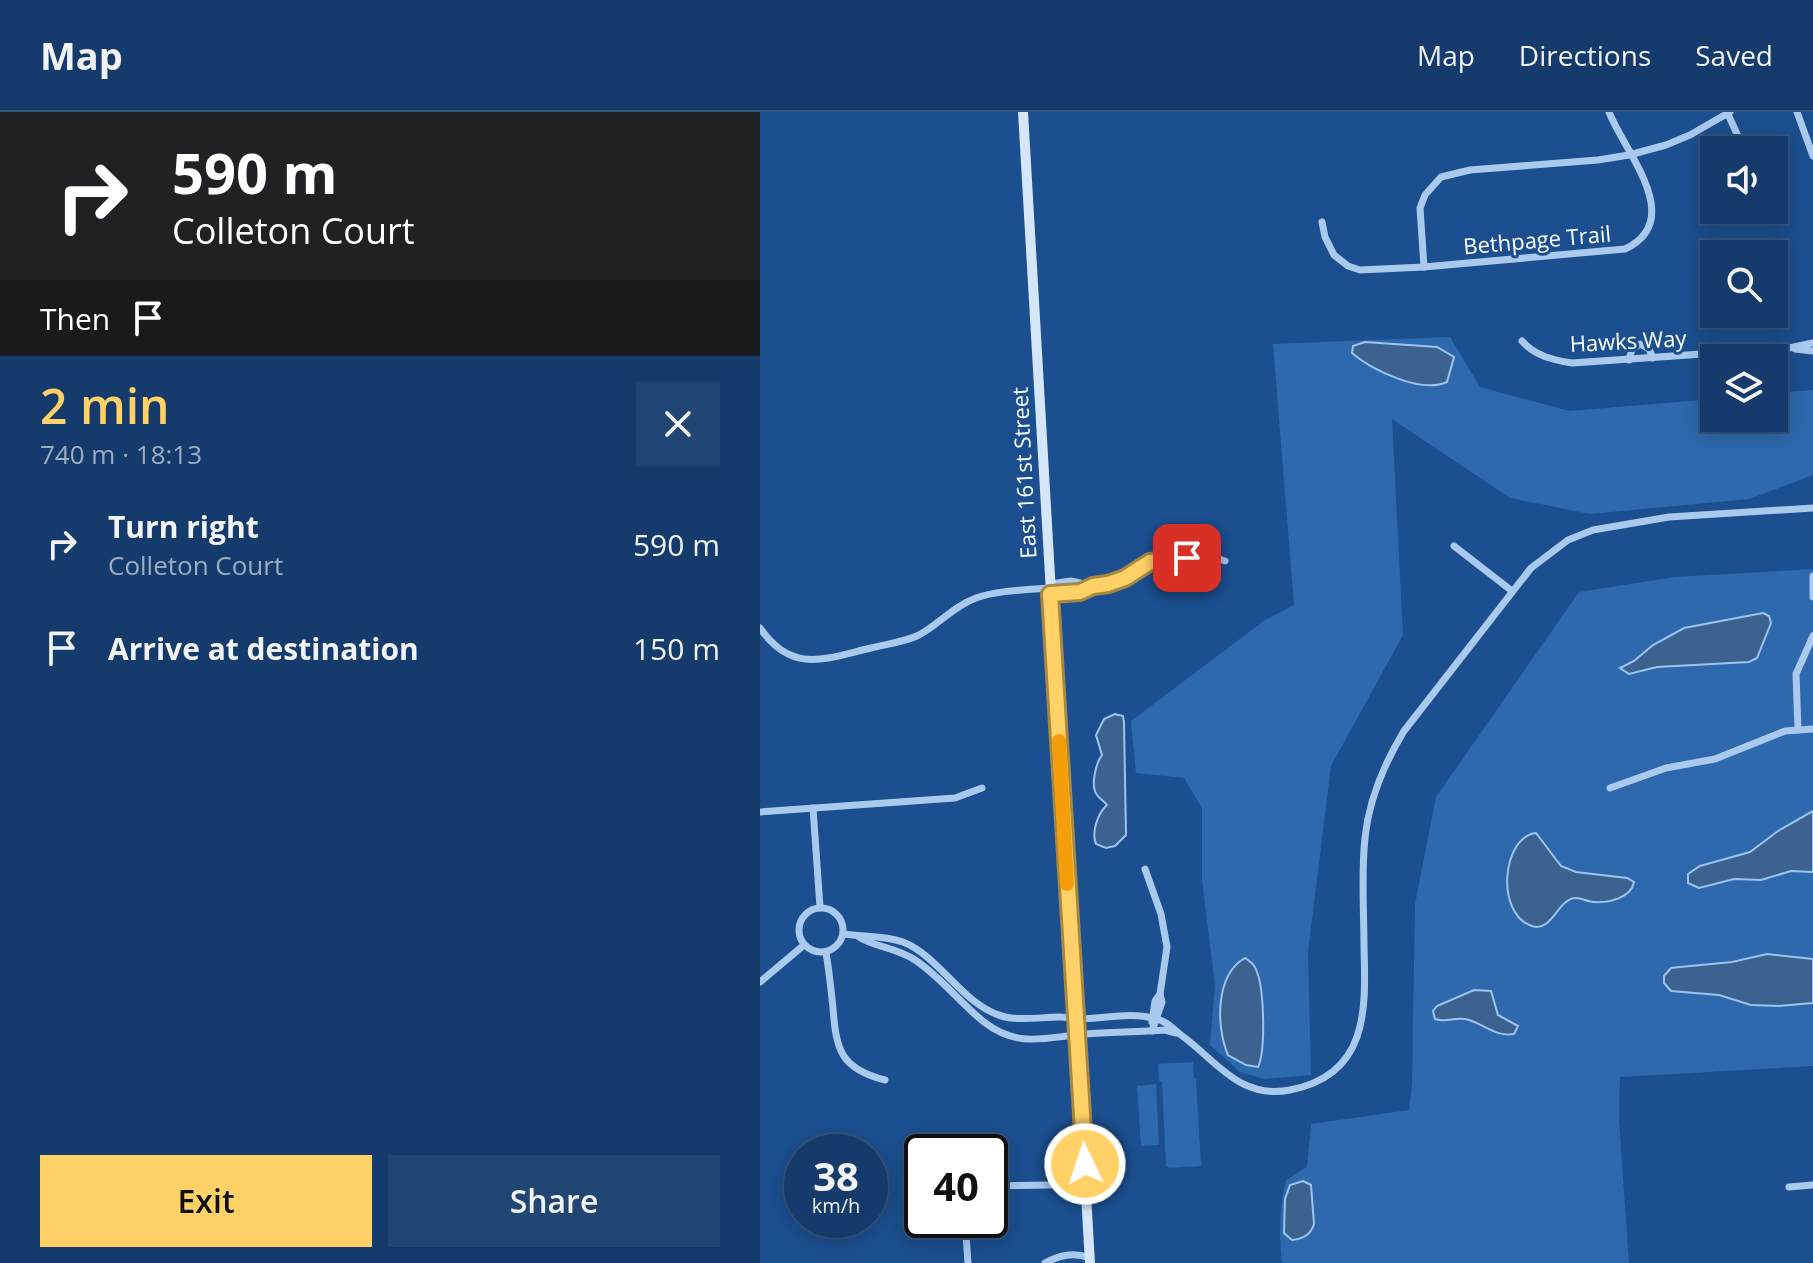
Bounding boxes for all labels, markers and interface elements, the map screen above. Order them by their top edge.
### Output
text: Map [40,29,123,81]
text: Map [1417,36,1475,74]
text: Directions [1519,36,1651,74]
text: Saved [1695,36,1773,74]
text: 590 m [172,134,338,210]
map controls [1700,136,1788,432]
button: sound [1700,136,1788,224]
icon: right [40,144,144,248]
text: Colleton Court [172,206,415,255]
street label: Bethpage Trail [1462,218,1612,260]
button: search [1700,240,1788,328]
icon: arrive [126,296,170,340]
text: Then [40,298,110,339]
street label: Hawks Way [1569,322,1688,358]
button: layers [1700,344,1788,432]
text: 2 min [40,373,170,438]
button: close [636,382,720,466]
street label: East 161st Street [1004,386,1042,560]
text: 740 m · 18:13 [40,436,202,472]
text: Turn right [108,506,259,547]
icon: right [40,522,84,566]
text: 590 m [633,524,720,565]
pin [1153,524,1221,592]
icon: arrive [1165,536,1209,580]
text: Colleton Court [108,547,283,583]
icon: arrive [40,626,84,670]
text: Arrive at destination [108,628,419,669]
text: 150 m [633,628,720,669]
position arrow [1043,1122,1127,1206]
speed limit sign: 40 [904,1134,1008,1238]
text: 38 [813,1148,859,1203]
button: Exit [40,1155,372,1247]
button: Share [388,1155,720,1247]
text: km/h [812,1192,860,1219]

